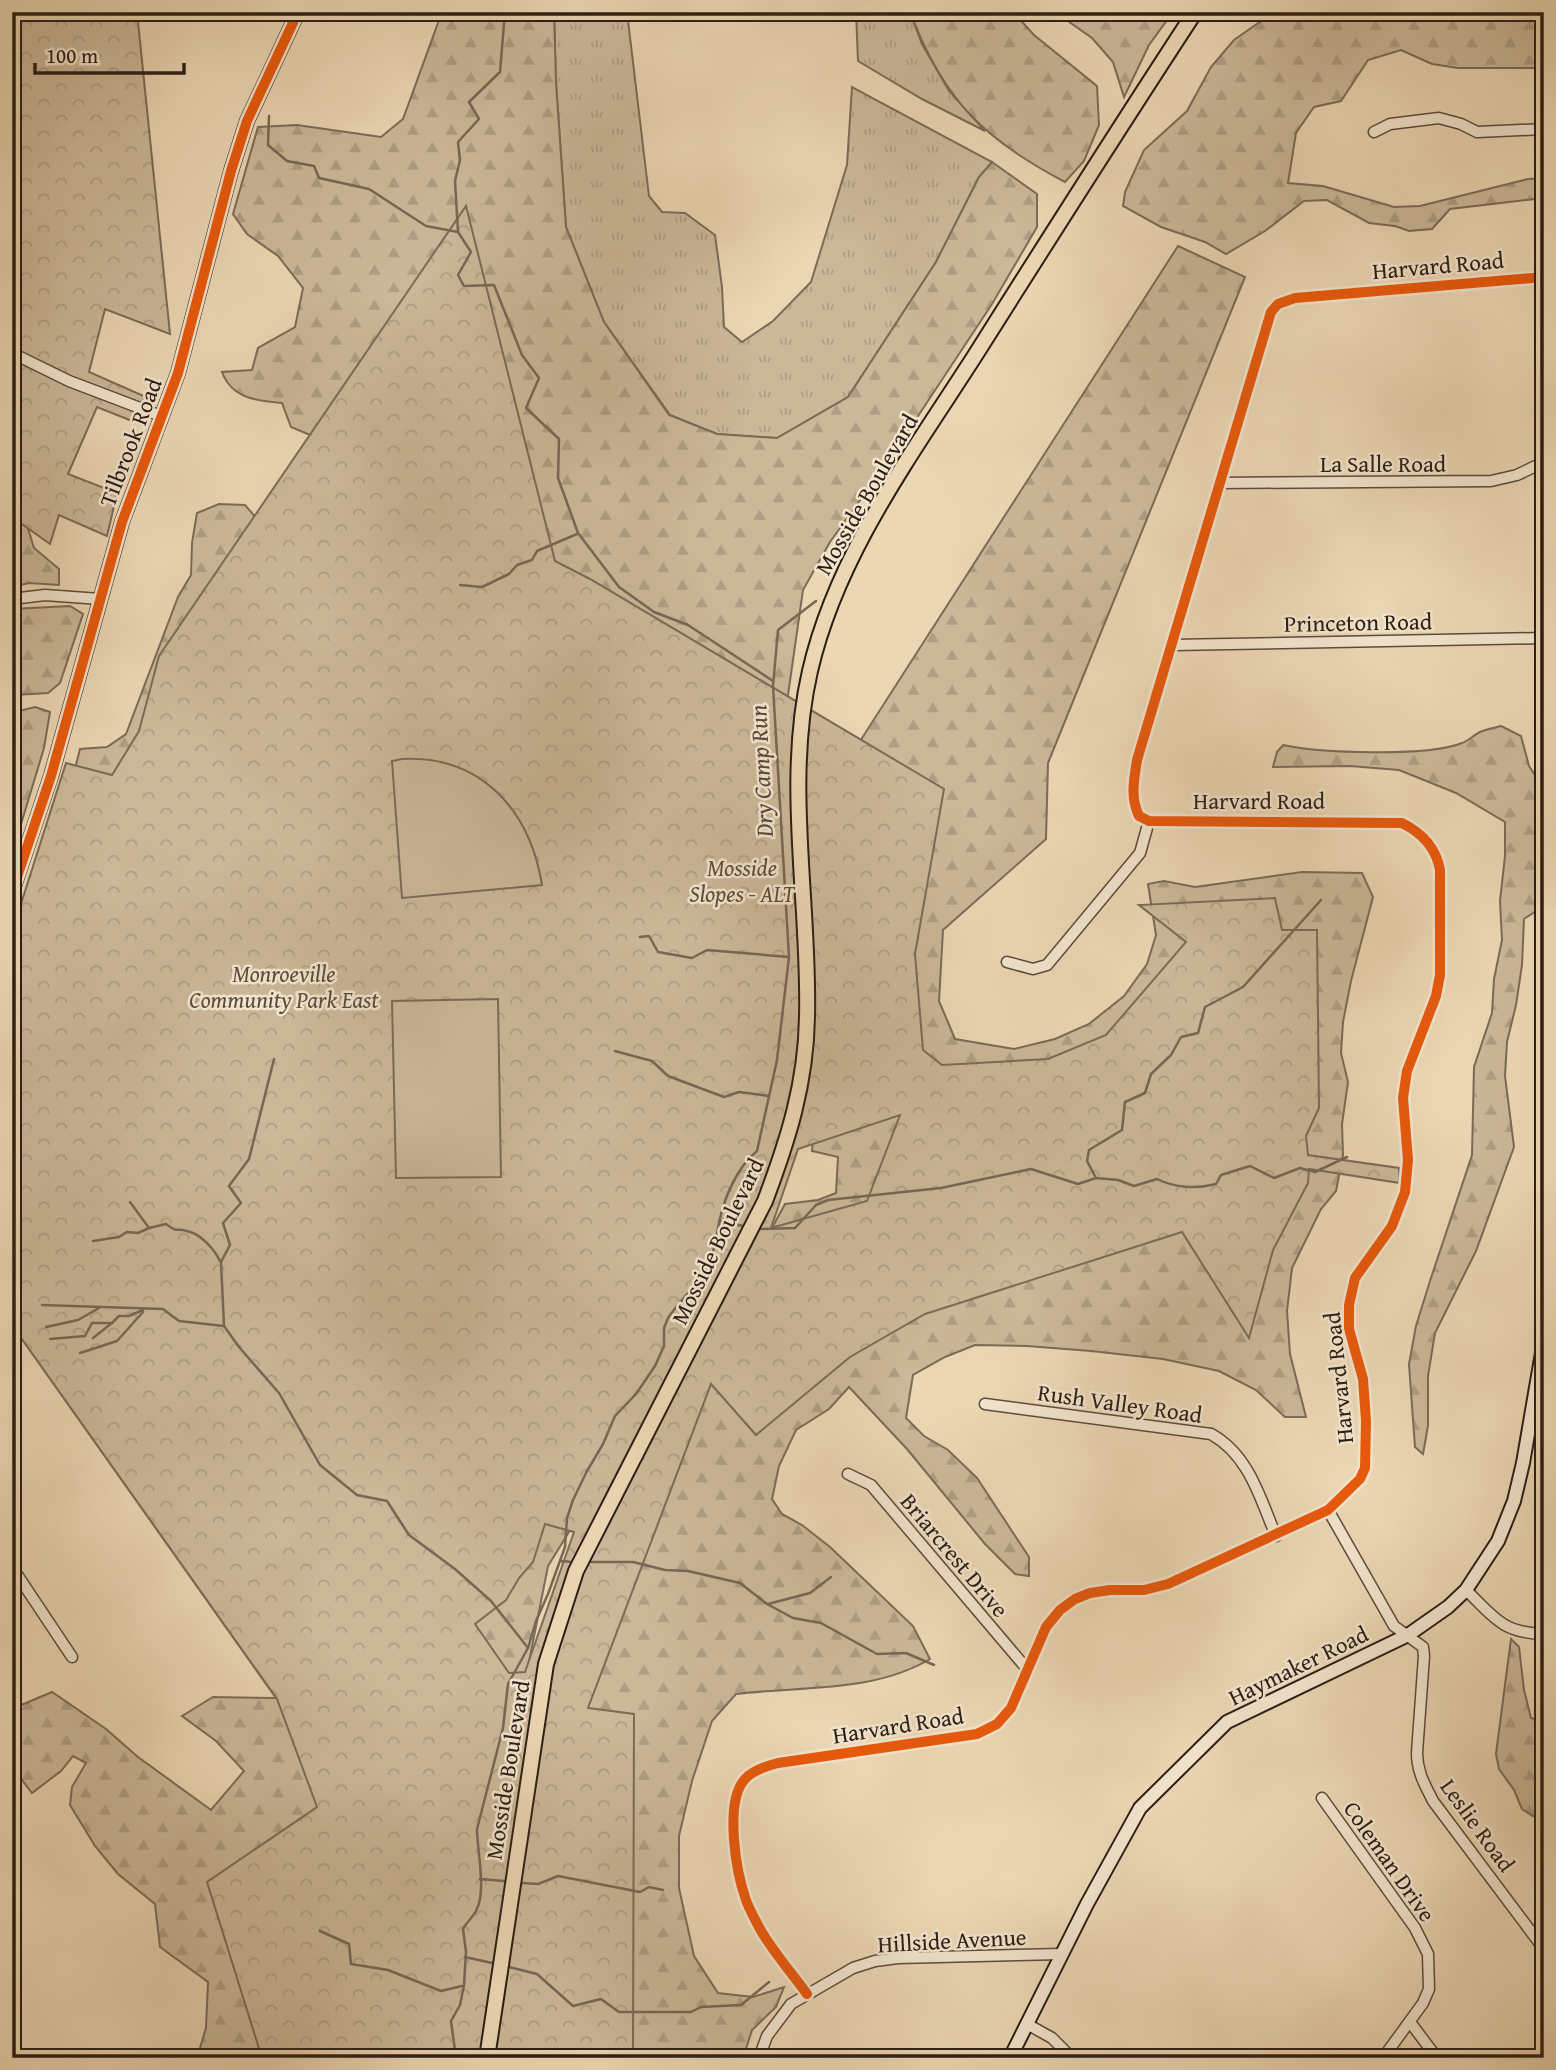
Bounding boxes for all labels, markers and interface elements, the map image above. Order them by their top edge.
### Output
scale bar [35,32,184,76]
text: 100 m [46,40,98,71]
street label: Harvard Road [1371,243,1506,287]
street label: Tilbrook Road [90,372,170,511]
street label: Mosside Boulevard [806,407,926,581]
street label: La Salle Road [1320,447,1447,480]
street label: Princeton Road [1284,604,1433,640]
water label: Dry Camp Run [740,704,782,839]
street label: Harvard Road [1193,784,1326,817]
park label: Mosside Slopes - ALT [689,851,796,910]
park label: Monroeville Community Park East [189,957,379,1016]
street label: Mosside Boulevard [662,1152,772,1330]
street label: Harvard Road [1315,1310,1361,1445]
street label: Rush Valley Road [1036,1375,1205,1431]
street label: Briarcrest Drive [893,1486,1017,1624]
street label: Haymaker Road [1222,1617,1374,1713]
street label: Mosside Boulevard [477,1677,538,1862]
street label: Harvard Road [830,1698,967,1752]
street label: Leslie Road [1433,1772,1524,1879]
street label: Coleman Drive [1336,1794,1444,1928]
street label: Hillside Avenue [877,1920,1027,1960]

